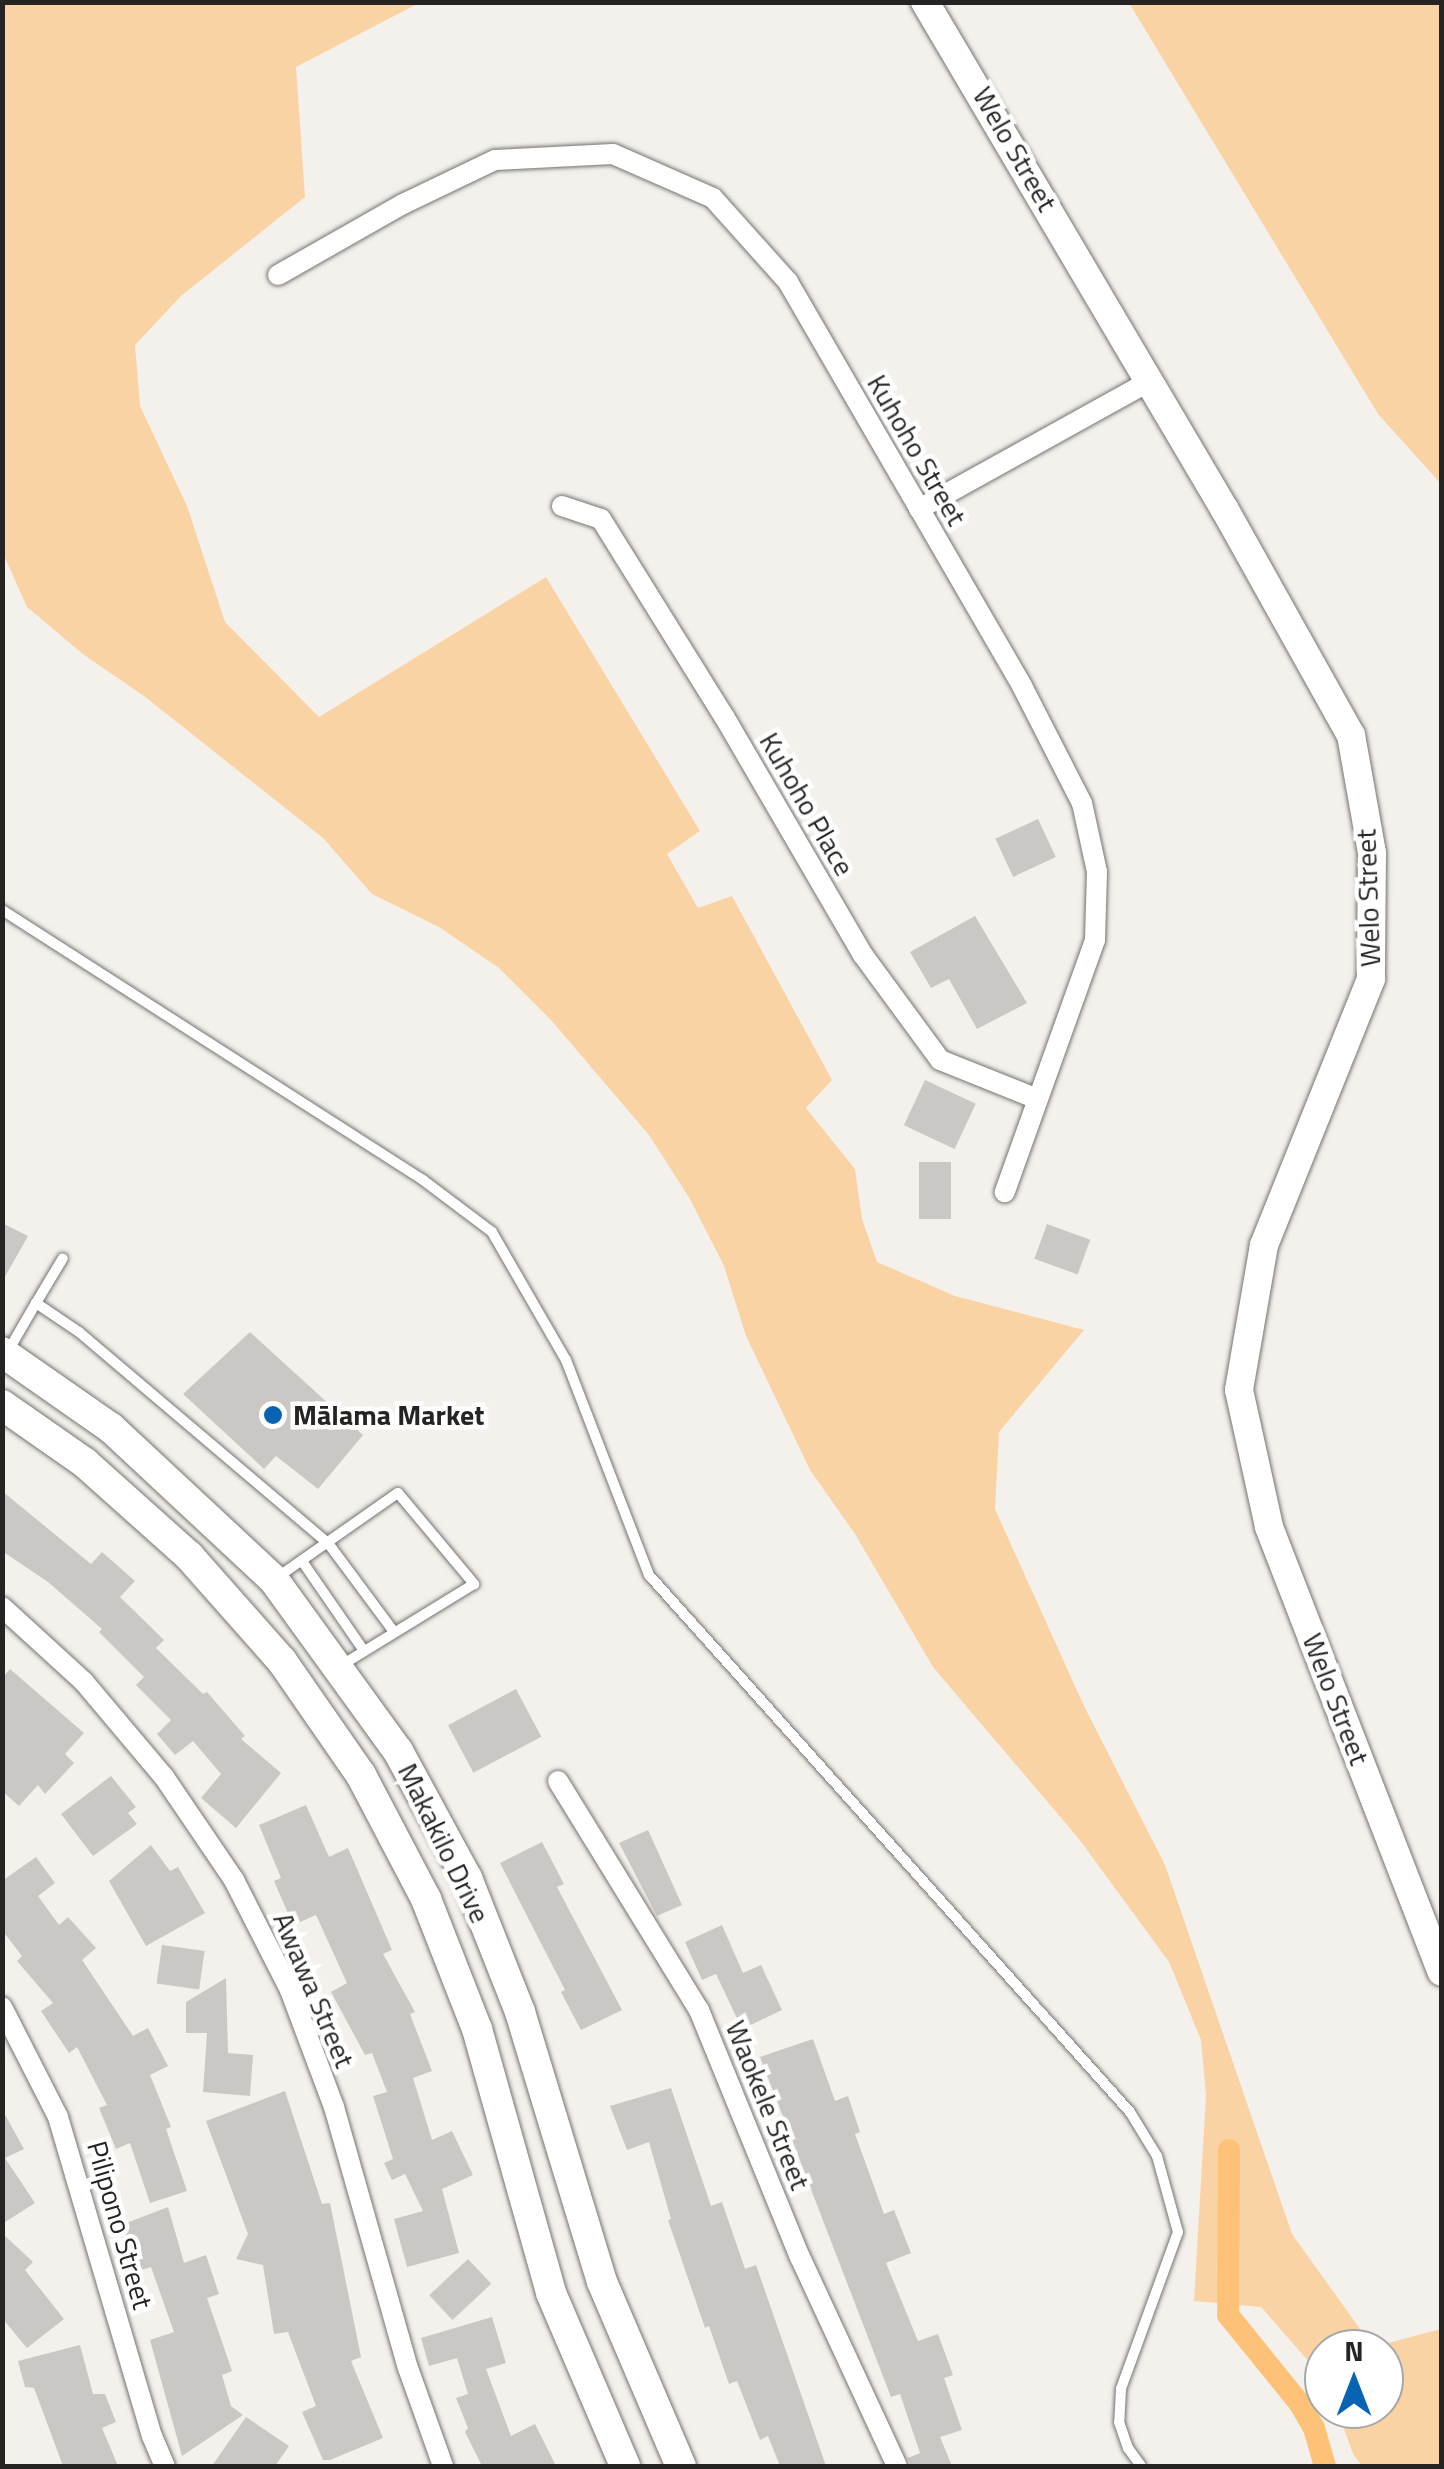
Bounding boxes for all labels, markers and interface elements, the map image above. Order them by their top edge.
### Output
street label: Welo Street [966,81,1064,217]
street label: Kuhoho Street [860,369,974,531]
street label: Kuhoho Place [753,727,861,881]
street label: Welo Street [1349,828,1387,968]
place label: Mālama Market [293,1398,485,1432]
marker: Mālama Market [262,1404,284,1426]
street label: Welo Street [1296,1629,1376,1769]
street label: Makakilo Drive [391,1758,497,1928]
street label: Awawa Street [266,1907,362,2073]
street label: Waokele Street [719,2016,817,2194]
street label: Pilipono Street [80,2137,160,2313]
north arrow [1304,2329,1404,2429]
text: N [1344,2329,1364,2372]

